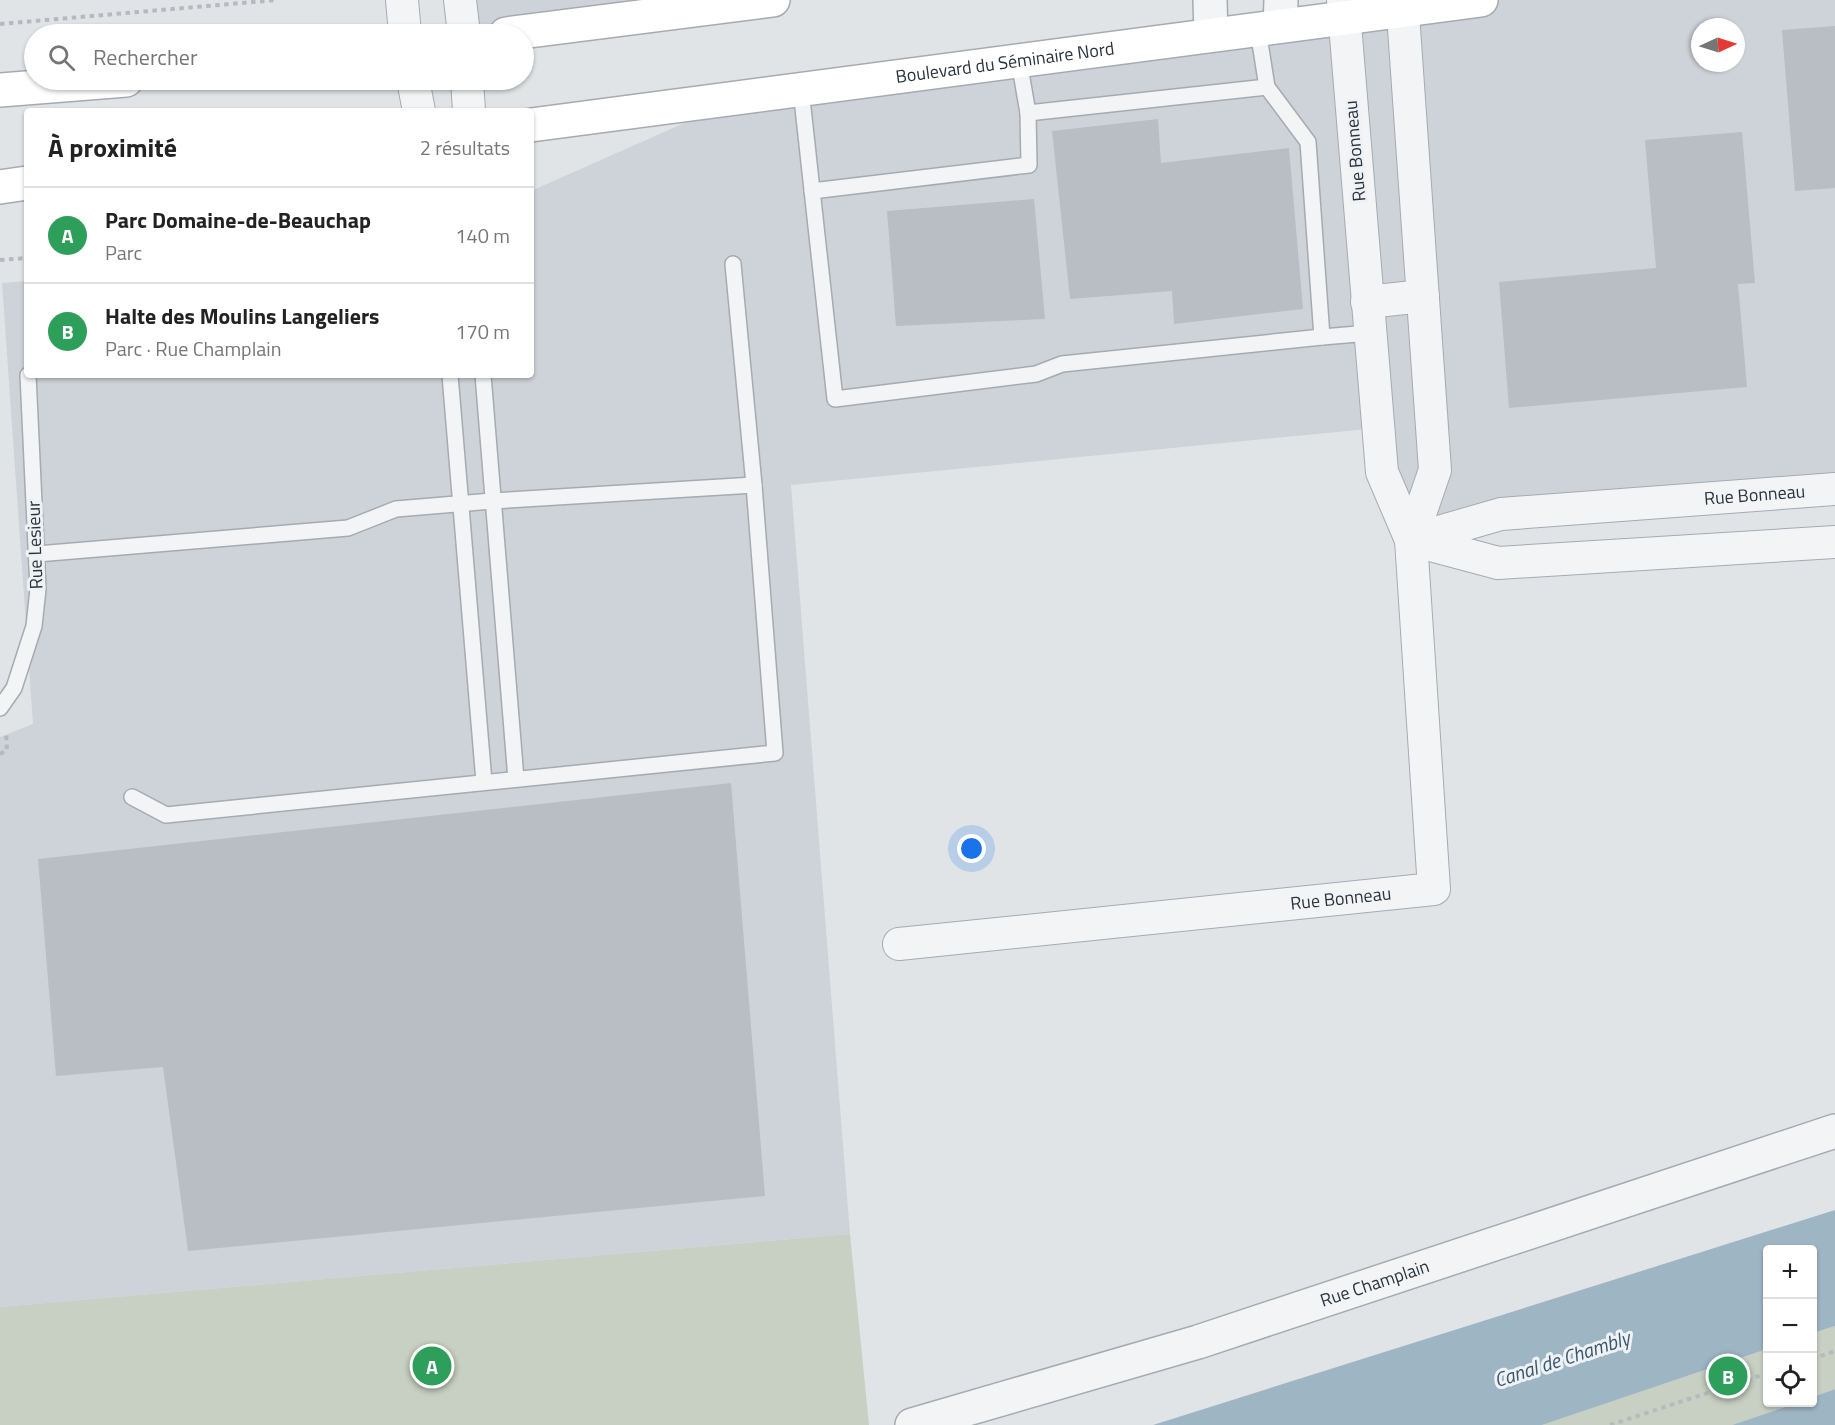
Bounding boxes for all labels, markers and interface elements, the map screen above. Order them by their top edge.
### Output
north arrow [1691,18,1745,72]
search box [24,24,534,90]
street label: Boulevard du Séminaire Nord [894,34,1116,90]
text: Rechercher [93,40,198,74]
icon: search [45,41,78,74]
street label: Rue Bonneau [1337,99,1372,203]
text: À proximité [48,128,177,167]
text: 2 résultats [420,132,510,163]
text: Parc Domaine-de-Beauchap [105,203,371,237]
text: A [61,220,74,251]
text: 140 m [455,220,510,251]
text: Parc [105,237,142,268]
text: Halte des Moulins Langeliers [105,299,379,333]
text: B [61,316,74,347]
text: 170 m [455,316,510,347]
text: Parc · Rue Champlain [105,333,281,364]
street label: Rue Bonneau [1703,477,1806,512]
street label: Rue Lesieur [19,500,50,590]
your location [957,834,986,863]
street label: Rue Bonneau [1289,879,1392,917]
map controls [1763,1245,1817,1407]
button: + [1763,1245,1817,1299]
street label: Rue Champlain [1316,1252,1433,1314]
button: − [1763,1299,1817,1353]
water label: Canal de Chambly [1490,1321,1636,1395]
pin: A [412,1344,452,1388]
button: locate [1763,1353,1817,1407]
pin: B [1708,1354,1748,1398]

